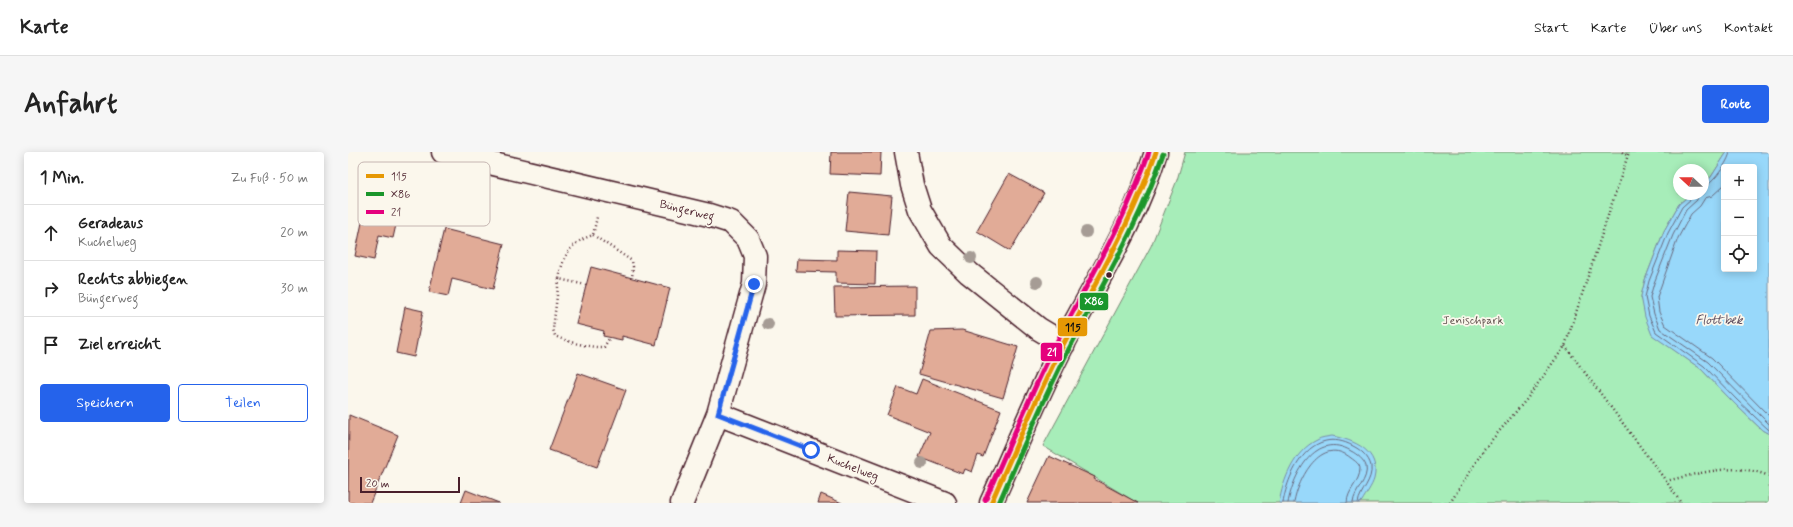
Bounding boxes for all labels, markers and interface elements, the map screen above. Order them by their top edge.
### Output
text: Karte [20,15,69,40]
text: Start [1534,19,1569,37]
text: Karte [1591,19,1626,37]
text: Über uns [1648,19,1702,37]
text: Kontakt [1724,19,1773,37]
button: Route [1702,85,1769,123]
text: Anfahrt [24,86,117,123]
legend [358,162,490,226]
north arrow [1673,164,1709,200]
map controls [1721,164,1757,272]
button: + [1721,164,1757,200]
text: 1 Min. [40,167,84,189]
text: Zu Fuß · 50 m [231,170,308,187]
text: 115 [391,170,407,184]
text: X86 [391,188,410,202]
street label: Büngerweg [658,196,716,227]
button: − [1721,200,1757,236]
text: 21 [391,206,401,220]
text: Geradeaus [78,214,143,234]
icon: ahead [40,222,62,244]
text: 20 m [280,224,308,241]
text: Kuchelweg [78,234,136,251]
button: locate [1721,236,1757,272]
text: Rechts abbiegen [78,270,188,290]
unlabelled marker [1104,270,1114,280]
route end [745,275,763,293]
icon: right [40,278,62,300]
text: 30 m [281,280,308,297]
text: Büngerweg [78,290,138,307]
line badge: X86 [1079,292,1109,311]
text: X86 [1084,295,1104,309]
water label: Flottbek [1695,312,1744,329]
park label: Jenischpark [1443,313,1503,329]
line badge: 115 [1057,317,1088,337]
text: 115 [1065,321,1081,335]
icon: arrive [40,334,62,356]
text: Ziel erreicht [78,335,161,355]
line badge: 21 [1040,342,1063,362]
text: 21 [1047,346,1057,360]
button: Speichern [40,384,170,422]
button: Teilen [178,384,308,422]
route start [802,441,820,459]
street label: Kuchelweg [825,451,881,485]
scale bar [360,475,460,494]
text: 20 m [366,477,389,491]

